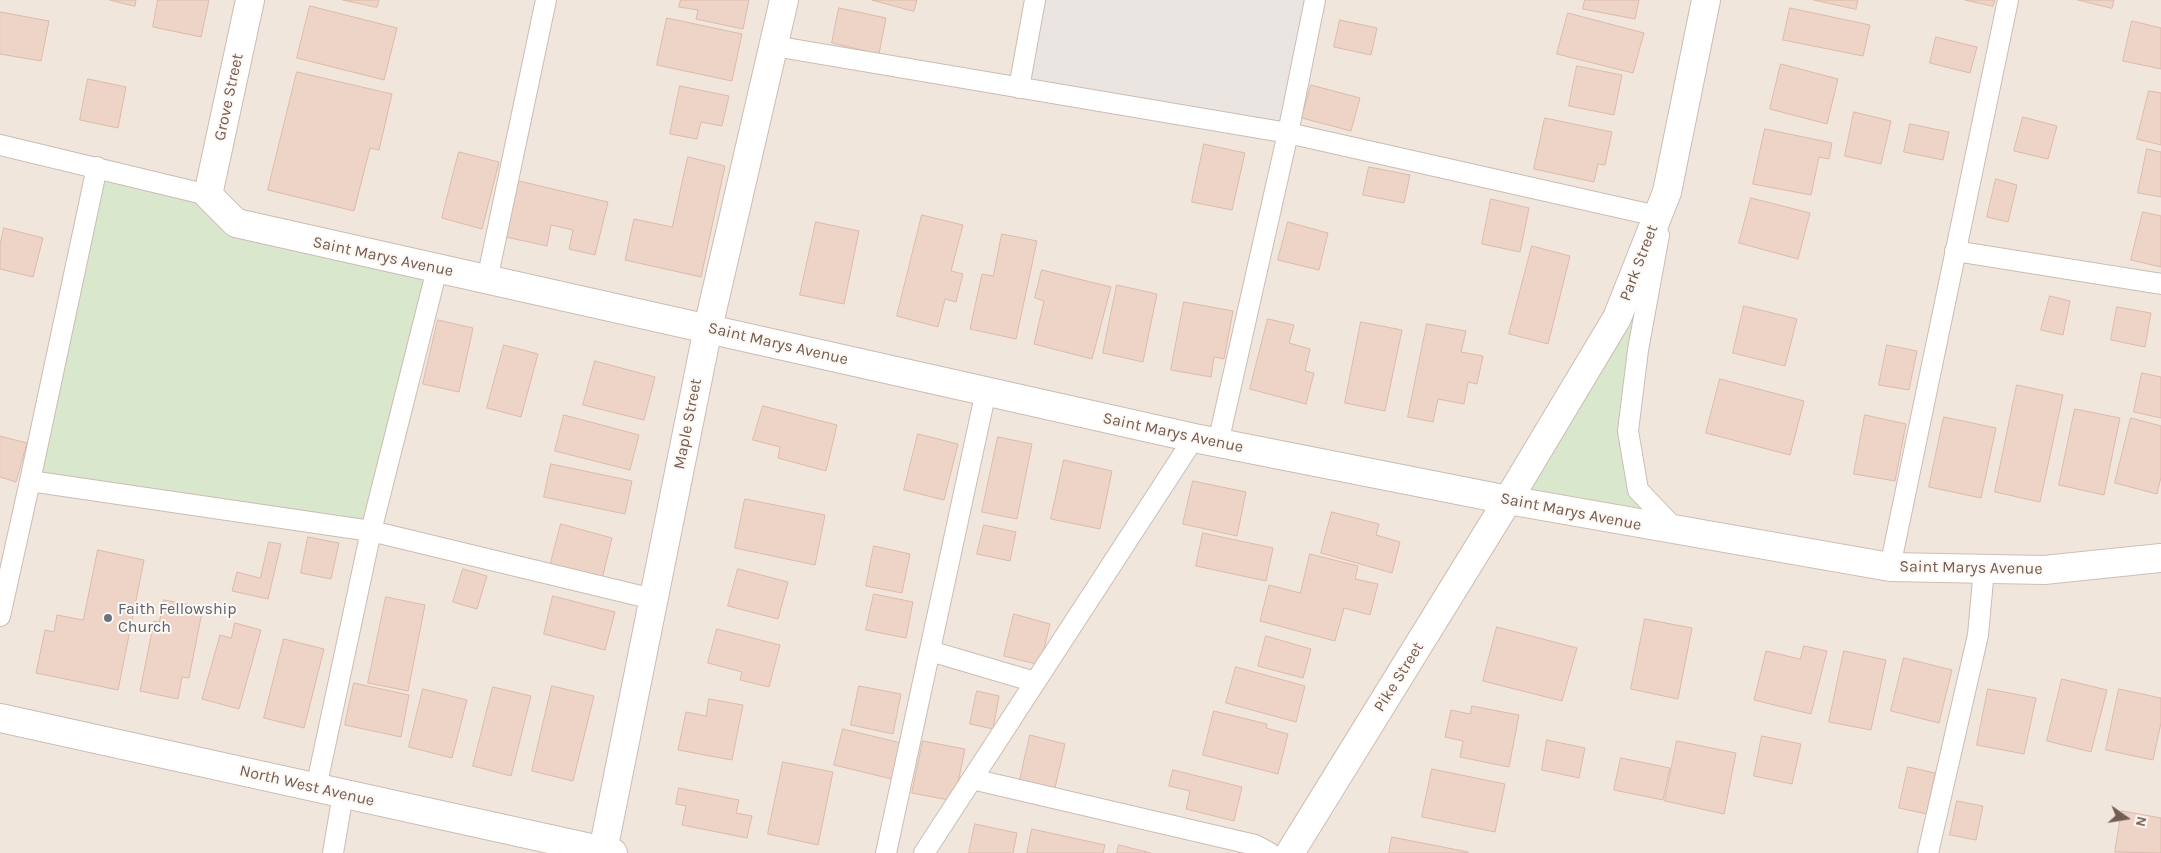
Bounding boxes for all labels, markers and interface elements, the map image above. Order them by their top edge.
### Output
street label: Grove Street [210,52,248,142]
street label: Park Street [1616,222,1662,304]
street label: Saint Marys Avenue [311,233,455,281]
street label: Saint Marys Avenue [706,319,850,369]
street label: Maple Street [670,377,706,471]
street label: Saint Marys Avenue [1101,409,1245,457]
street label: Saint Marys Avenue [1499,489,1643,535]
street label: Saint Marys Avenue [1899,557,2043,579]
place label: Faith Fellowship Church [118,599,237,637]
marker: Faith Fellowship Church [102,612,114,624]
street label: Pike Street [1370,639,1428,715]
street label: North West Avenue [238,761,376,811]
north arrow [2101,793,2151,843]
text: N [2132,815,2151,828]

